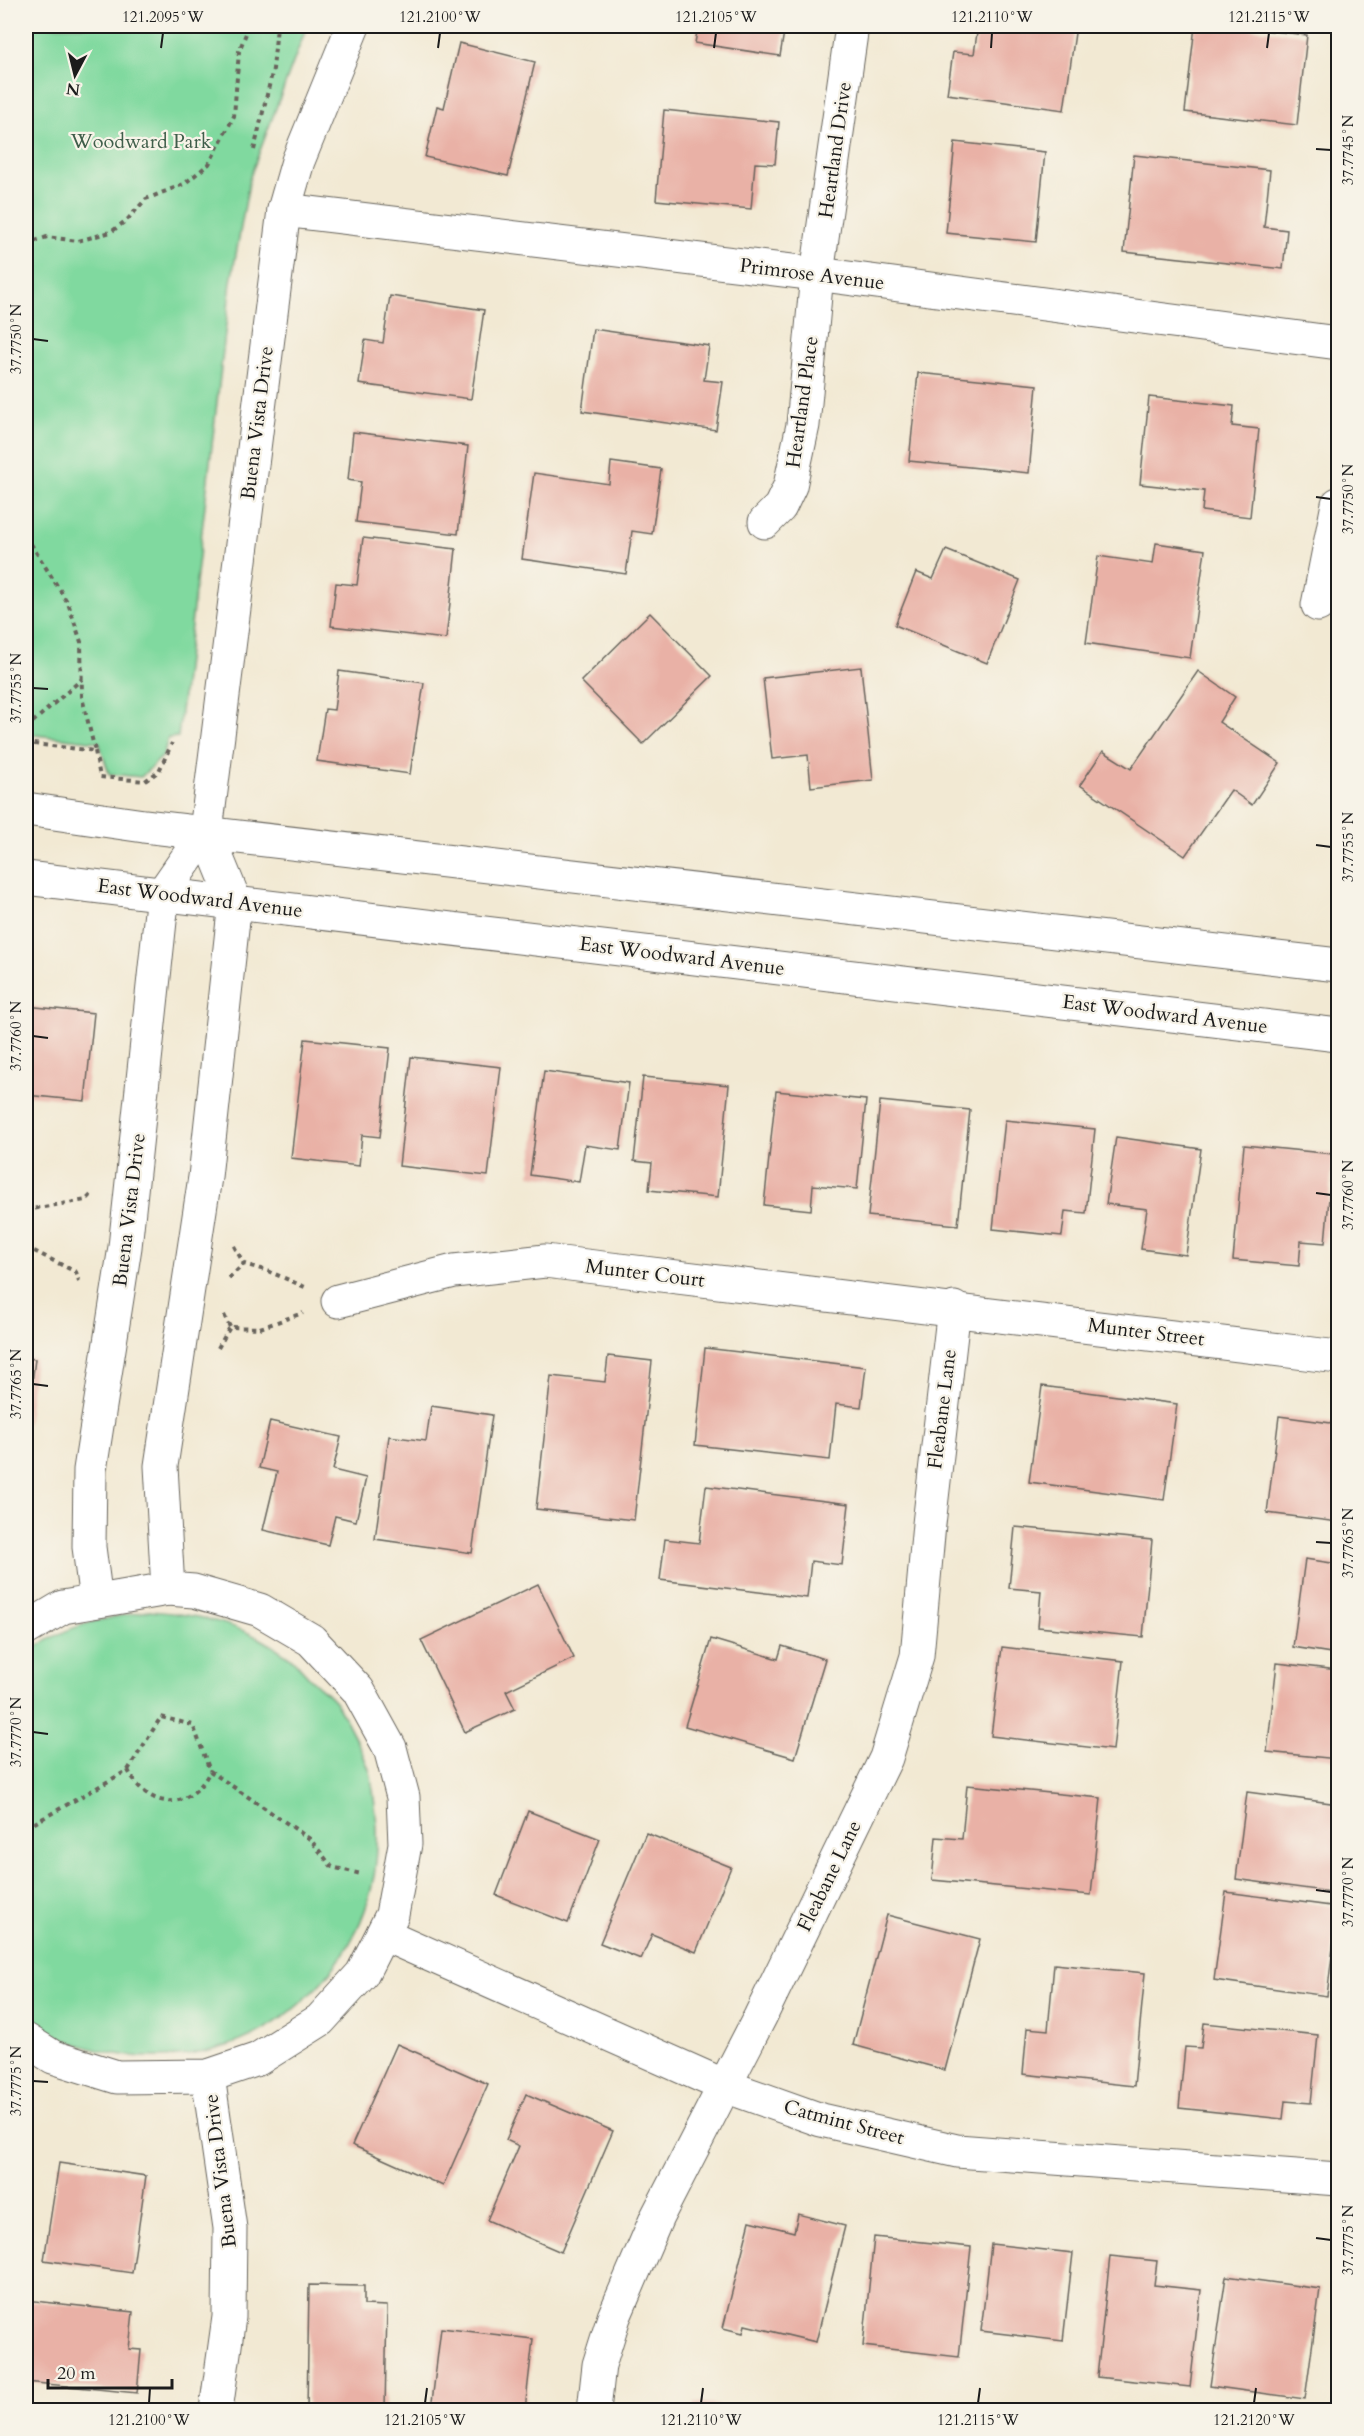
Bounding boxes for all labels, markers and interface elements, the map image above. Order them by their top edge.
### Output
text: 121.2095°W [122,7,204,27]
text: 121.2100°W [399,7,481,27]
text: 121.2105°W [675,7,757,27]
text: 121.2110°W [951,7,1033,27]
text: 121.2115°W [1228,7,1310,27]
north arrow [45,45,105,105]
text: N [65,77,82,101]
street label: Heartland Drive [812,80,858,220]
text: 37.7745°N [1338,115,1358,185]
park label: Woodward Park [70,128,212,155]
street label: Primrose Avenue [738,252,886,296]
text: 37.7750°N [6,304,26,374]
street label: Heartland Place [779,334,825,470]
street label: Buena Vista Drive [234,345,280,501]
text: 37.7750°N [1338,464,1358,534]
text: 37.7755°N [6,653,26,723]
text: 37.7755°N [1338,812,1358,882]
street label: East Woodward Avenue [96,872,304,924]
street label: East Woodward Avenue [578,930,786,982]
street label: East Woodward Avenue [1061,988,1269,1040]
text: 37.7760°N [6,1001,26,1071]
street label: Buena Vista Drive [106,1132,152,1288]
text: 37.7760°N [1338,1160,1358,1230]
street label: Munter Court [584,1252,707,1294]
street label: Munter Street [1086,1311,1207,1353]
street label: Fleabane Lane [921,1347,963,1471]
text: 37.7765°N [6,1349,26,1419]
text: 37.7765°N [1338,1508,1358,1578]
text: 37.7770°N [6,1697,26,1767]
street label: Fleabane Lane [790,1816,868,1936]
text: 37.7770°N [1338,1857,1358,1927]
text: 37.7775°N [6,2046,26,2116]
street label: Buena Vista Drive [197,2093,243,2249]
street label: Catmint Street [781,2093,908,2151]
text: 37.7775°N [1338,2205,1358,2275]
scale bar [48,2352,172,2390]
text: 20 m [57,2361,96,2386]
text: 121.2100°W [108,2410,190,2430]
text: 121.2105°W [384,2410,466,2430]
text: 121.2110°W [660,2410,742,2430]
text: 121.2115°W [937,2410,1019,2430]
text: 121.2120°W [1213,2410,1295,2430]

